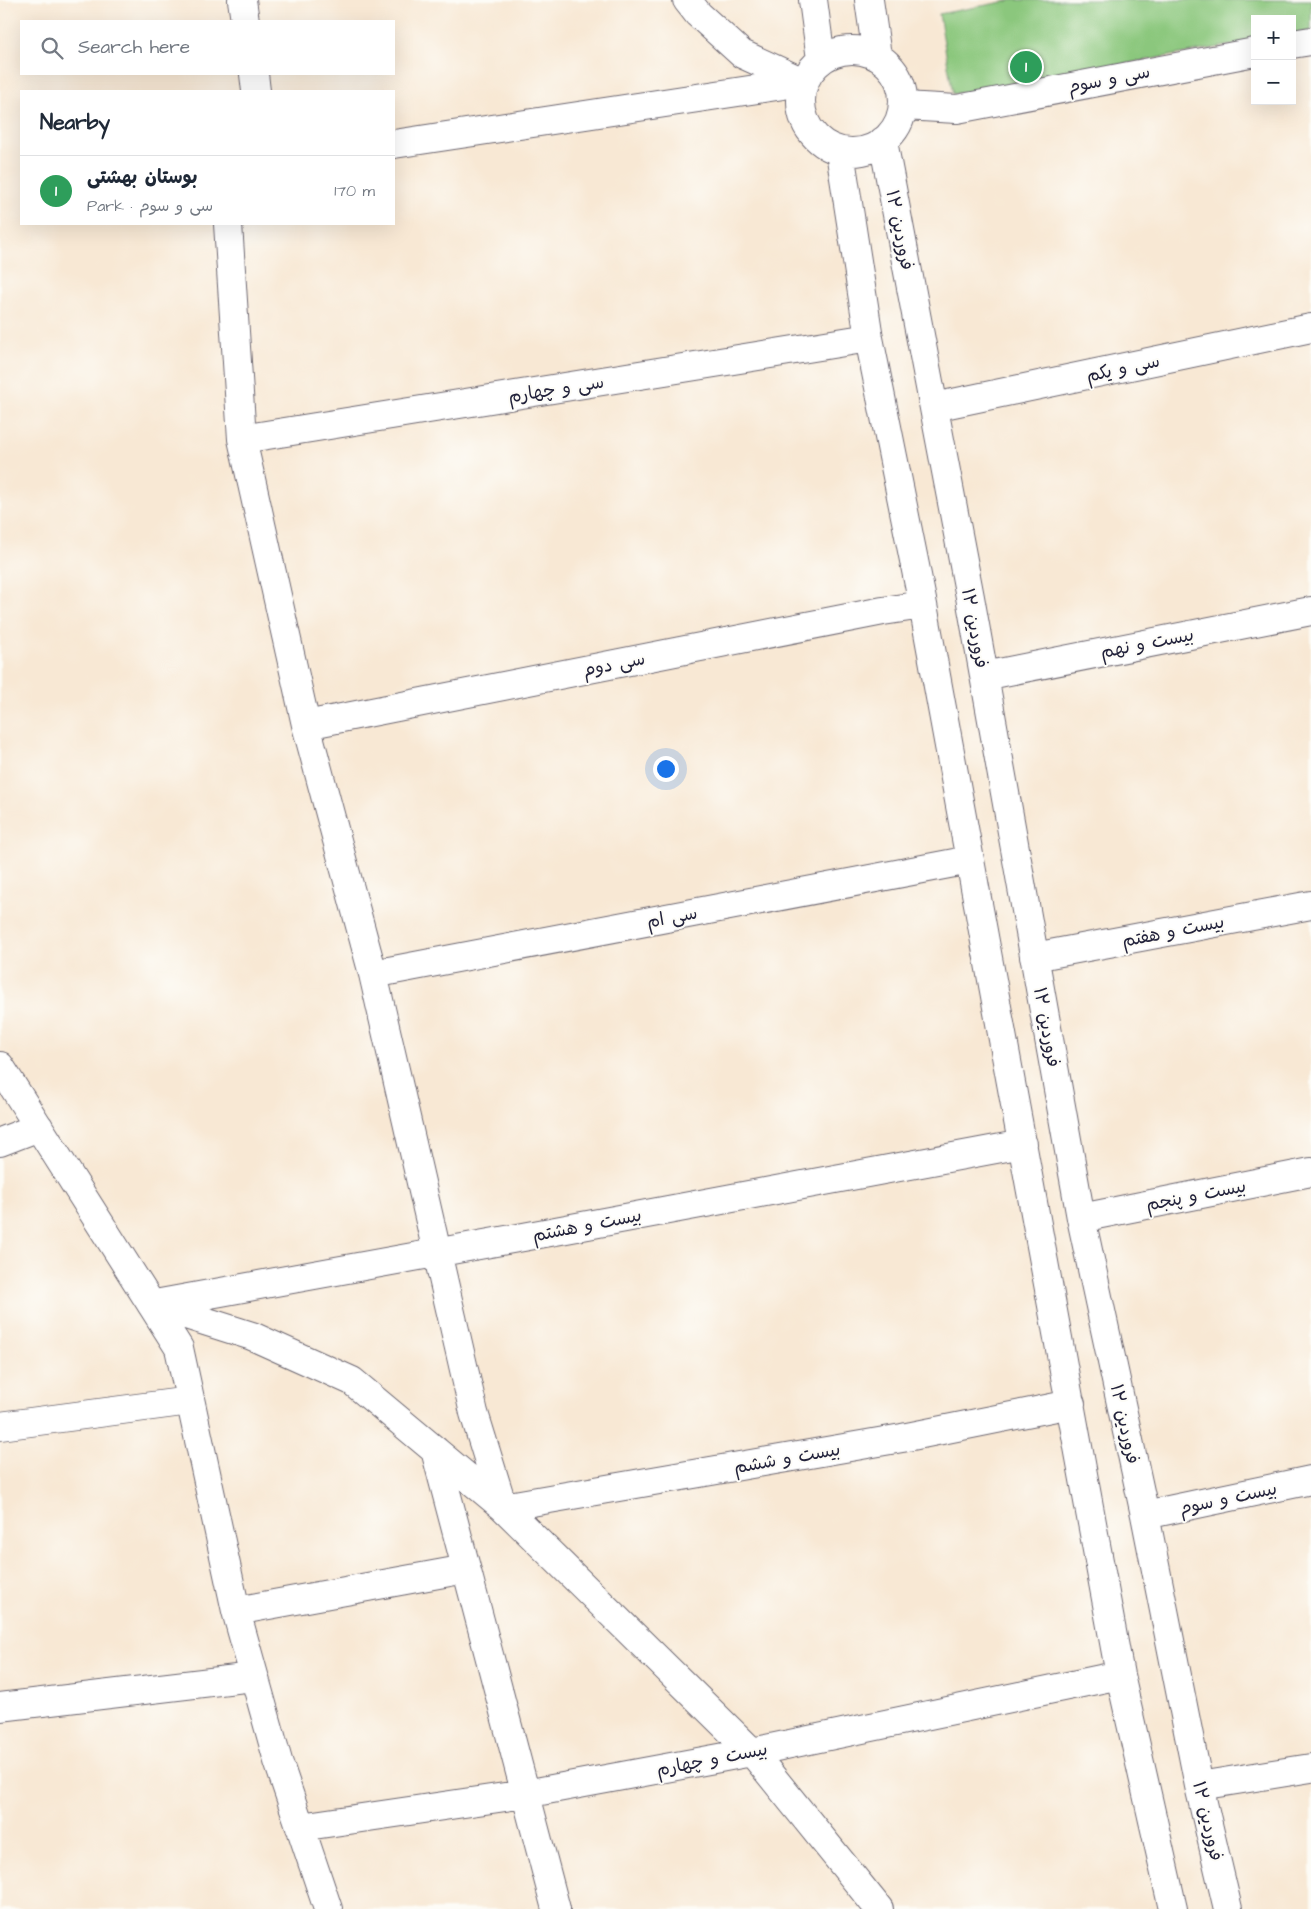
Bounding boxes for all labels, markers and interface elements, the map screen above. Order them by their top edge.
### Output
map controls [1251,15,1296,105]
button: + [1251,15,1296,60]
search box [20,20,395,75]
icon: search [38,34,66,62]
text: Search here [78,34,190,61]
pin: 1 [1010,48,1042,86]
street label: سی و سوم [1066,59,1153,101]
button: − [1251,60,1296,105]
text: Nearby [40,108,110,137]
text: بوستان بهشتی [87,164,197,191]
text: 1 [55,180,57,202]
text: 170 m [334,180,375,202]
street label: ۱۲ فروردین [880,188,920,272]
text: Park · سی و سوم [87,195,213,217]
street label: سی و یکم [1084,349,1162,389]
street label: سی و چهارم [506,370,606,410]
street label: ۱۲ فروردین [955,586,994,670]
street label: بیست و نهم [1098,622,1196,666]
street label: سی دوم [581,646,648,684]
your location [653,756,679,782]
street label: سی ام [645,900,700,936]
street label: بیست و هفتم [1120,909,1227,955]
street label: ۱۲ فروردین [1027,985,1066,1069]
street label: بیست و پنجم [1144,1174,1248,1218]
street label: بیست و هشتم [530,1203,644,1249]
street label: ۱۲ فروردین [1104,1382,1145,1466]
street label: بیست و ششم [732,1437,842,1481]
street label: بیست و سوم [1177,1476,1280,1522]
street label: بیست و چهارم [654,1736,770,1783]
street label: ۱۲ فروردین [1186,1779,1229,1863]

